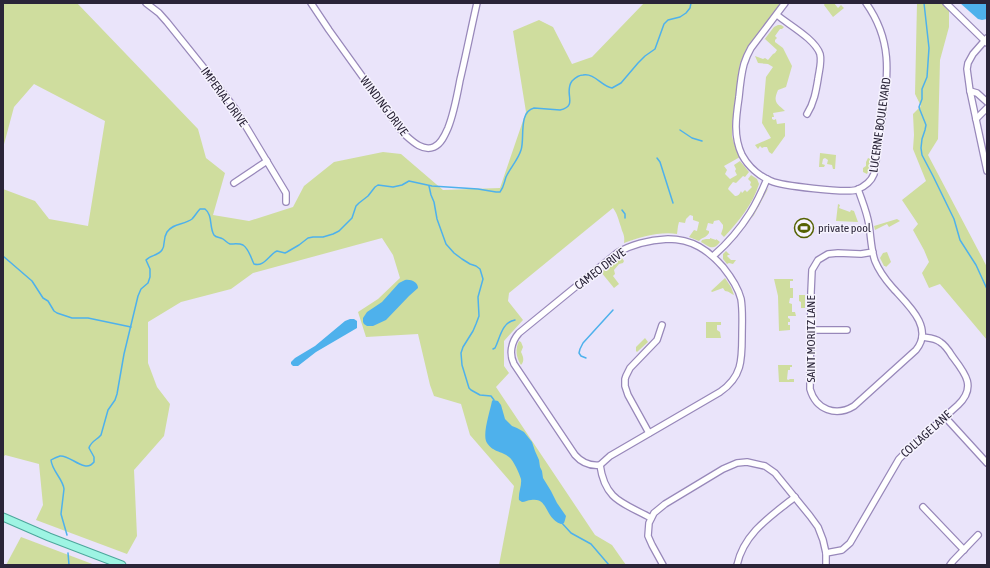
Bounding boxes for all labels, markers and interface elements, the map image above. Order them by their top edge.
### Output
street label: IMPERIAL DRIVE [198,65,250,129]
street label: WINDING DRIVE [357,74,411,138]
street label: LUCERNE BOULEVARD [866,76,894,173]
sports icon: private pool [793,217,815,239]
place label: private pool [818,221,872,235]
street label: CAMEO DRIVE [572,245,628,293]
street label: SAINT MORITZ LANE [804,295,818,383]
street label: COLLAGE LANE [898,408,954,460]

